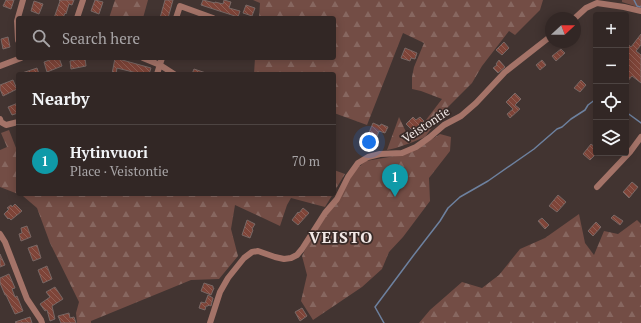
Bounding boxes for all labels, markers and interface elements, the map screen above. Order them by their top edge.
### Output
north arrow [545,12,581,48]
map controls [593,12,629,156]
button: + [593,12,629,48]
search box [16,16,336,60]
icon: search [30,27,52,49]
text: Search here [62,28,140,48]
button: − [593,48,629,84]
button: locate [593,84,629,120]
text: Nearby [32,87,90,110]
street label: Veistontie [399,104,453,146]
button: layers [593,120,629,156]
your location [359,132,379,152]
text: Hytinvuori [70,142,148,162]
text: 1 [41,152,49,170]
text: 70 m [292,152,320,170]
text: Place · Veistontie [70,162,168,180]
pin: 1 [382,164,408,197]
district label: VEISTO [309,226,373,248]

